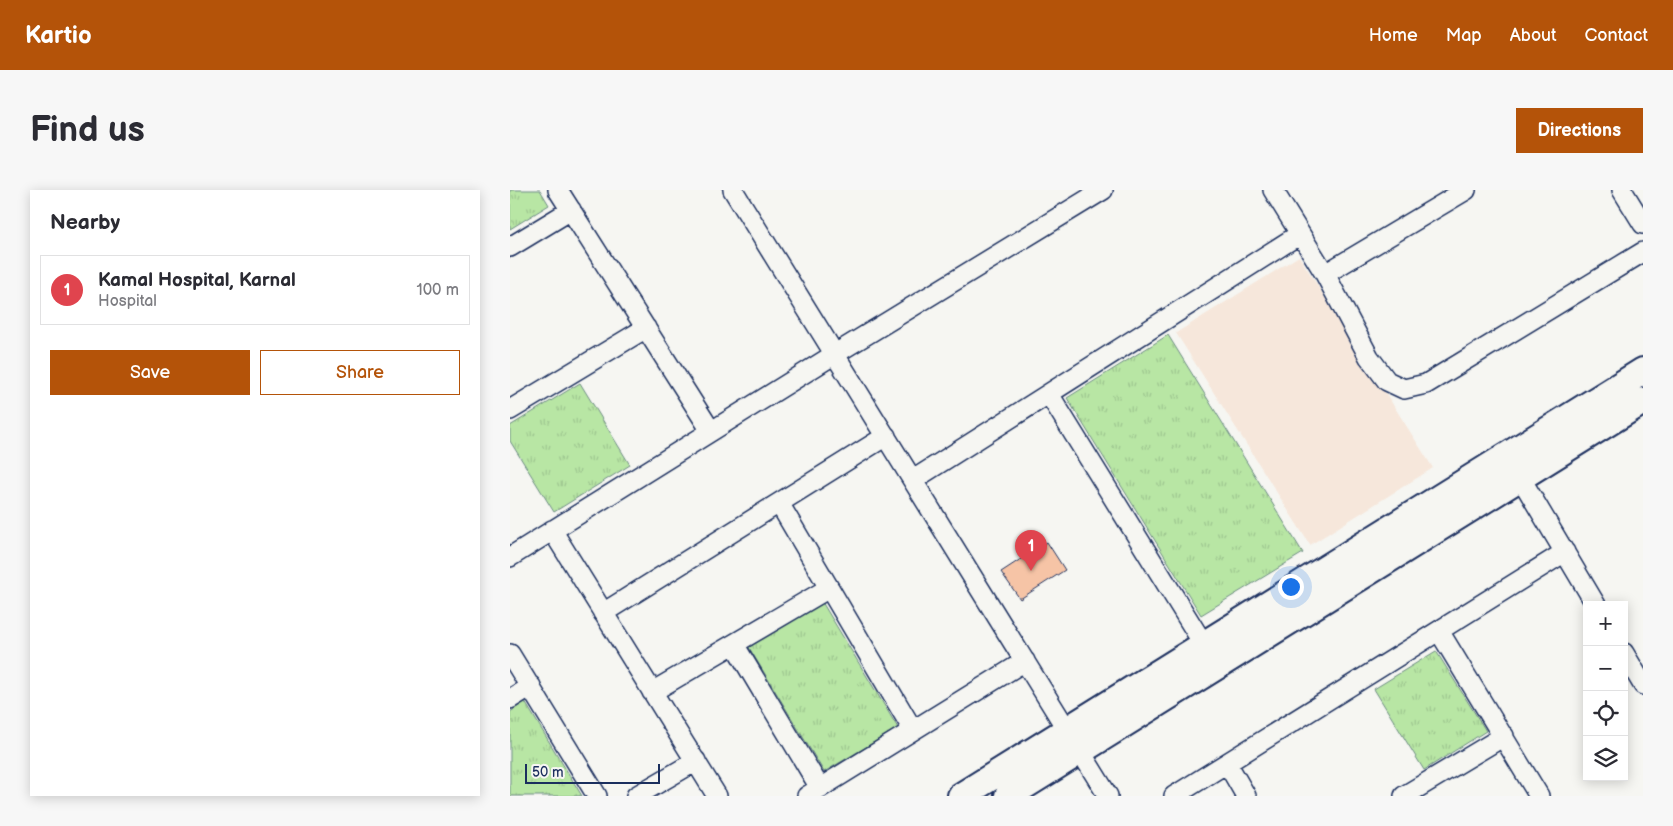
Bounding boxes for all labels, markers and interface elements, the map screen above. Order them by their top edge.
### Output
text: Kartio [25,21,92,50]
text: Home [1369,25,1418,46]
text: Map [1446,25,1482,46]
text: About [1510,25,1557,46]
text: Contact [1585,25,1648,46]
button: Directions [1516,108,1643,153]
text: Find us [30,109,145,152]
text: Nearby [50,210,120,235]
text: Kamal Hospital, Karnal [98,269,296,292]
text: 1 [64,281,70,300]
text: 100 m [416,281,459,300]
text: Hospital [98,292,157,311]
button: Save [50,350,250,395]
button: Share [260,350,460,395]
pin: 1 [1015,530,1047,571]
your location [1278,574,1304,600]
map controls [1583,601,1628,781]
button: + [1583,601,1628,646]
button: − [1583,646,1628,691]
button: locate [1583,691,1628,736]
button: layers [1583,736,1628,781]
scale bar [525,761,660,784]
text: 50 m [532,764,564,781]

